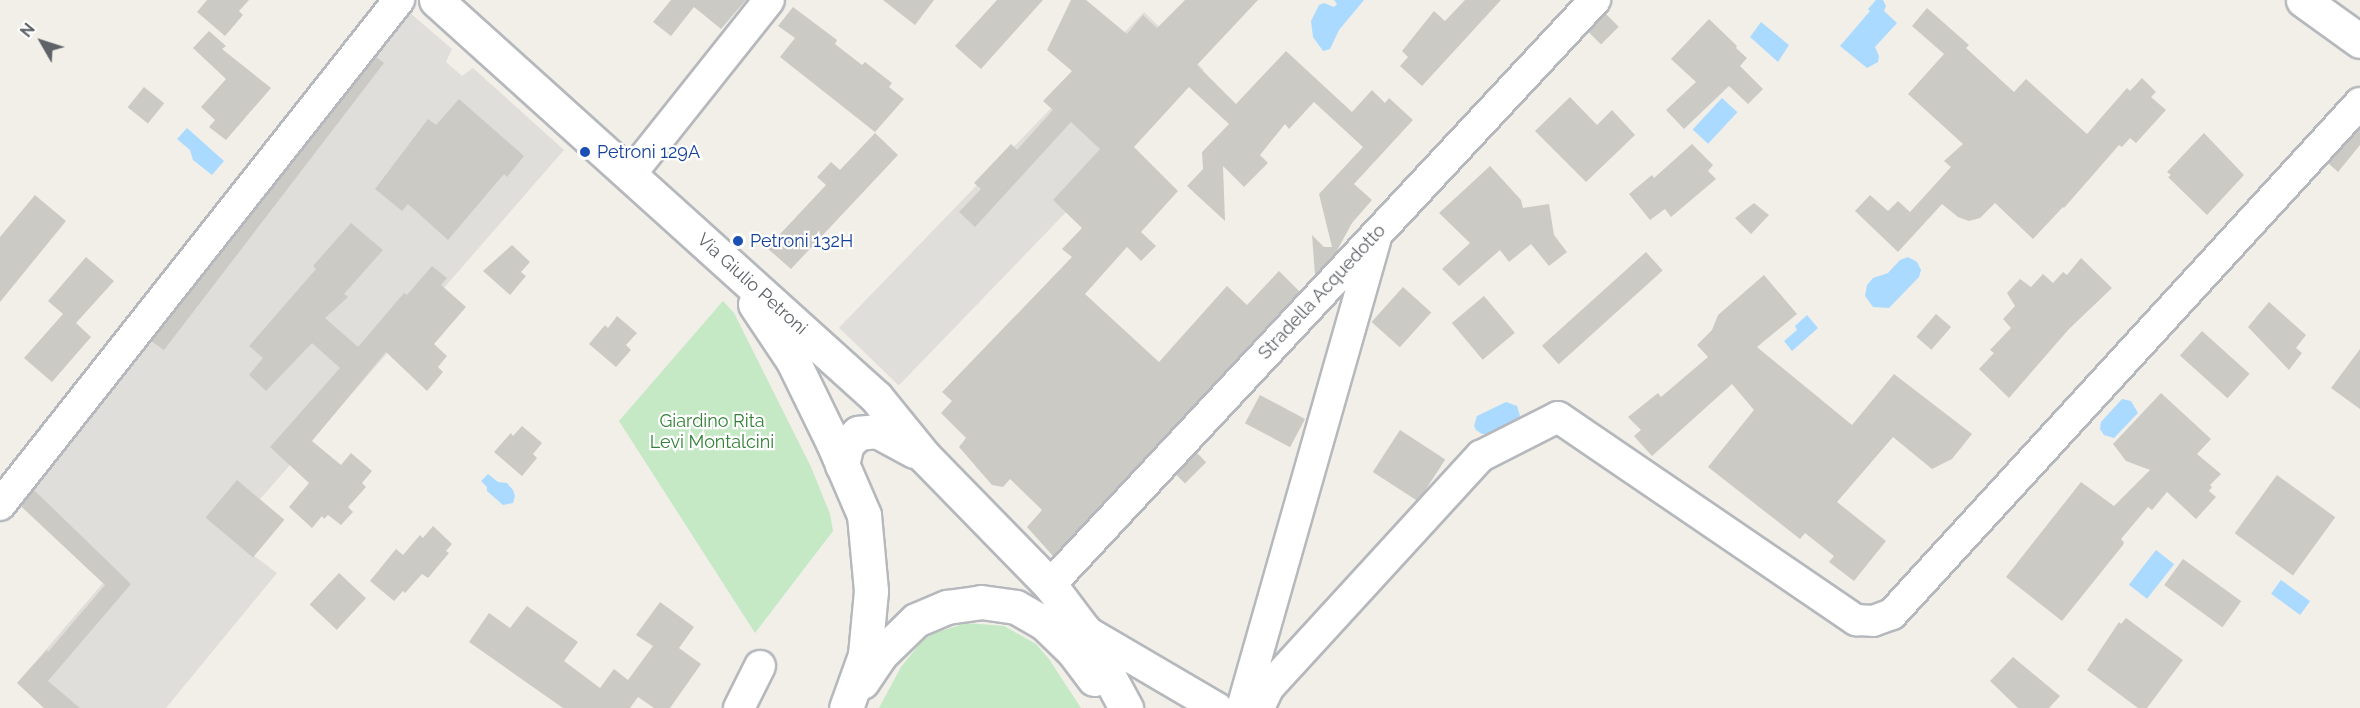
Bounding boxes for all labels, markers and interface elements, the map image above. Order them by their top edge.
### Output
north arrow [12,12,72,72]
text: N [16,20,39,41]
place label: Petroni 129A [597,141,700,163]
marker: Petroni 129A [578,145,592,159]
street label: Stradella Acquedotto [1254,220,1390,364]
street label: Via Giulio Petroni [692,229,812,339]
place label: Petroni 132H [750,230,853,252]
marker: Petroni 132H [731,234,745,248]
park label: Giardino Rita Levi Montalcini [650,411,774,454]

